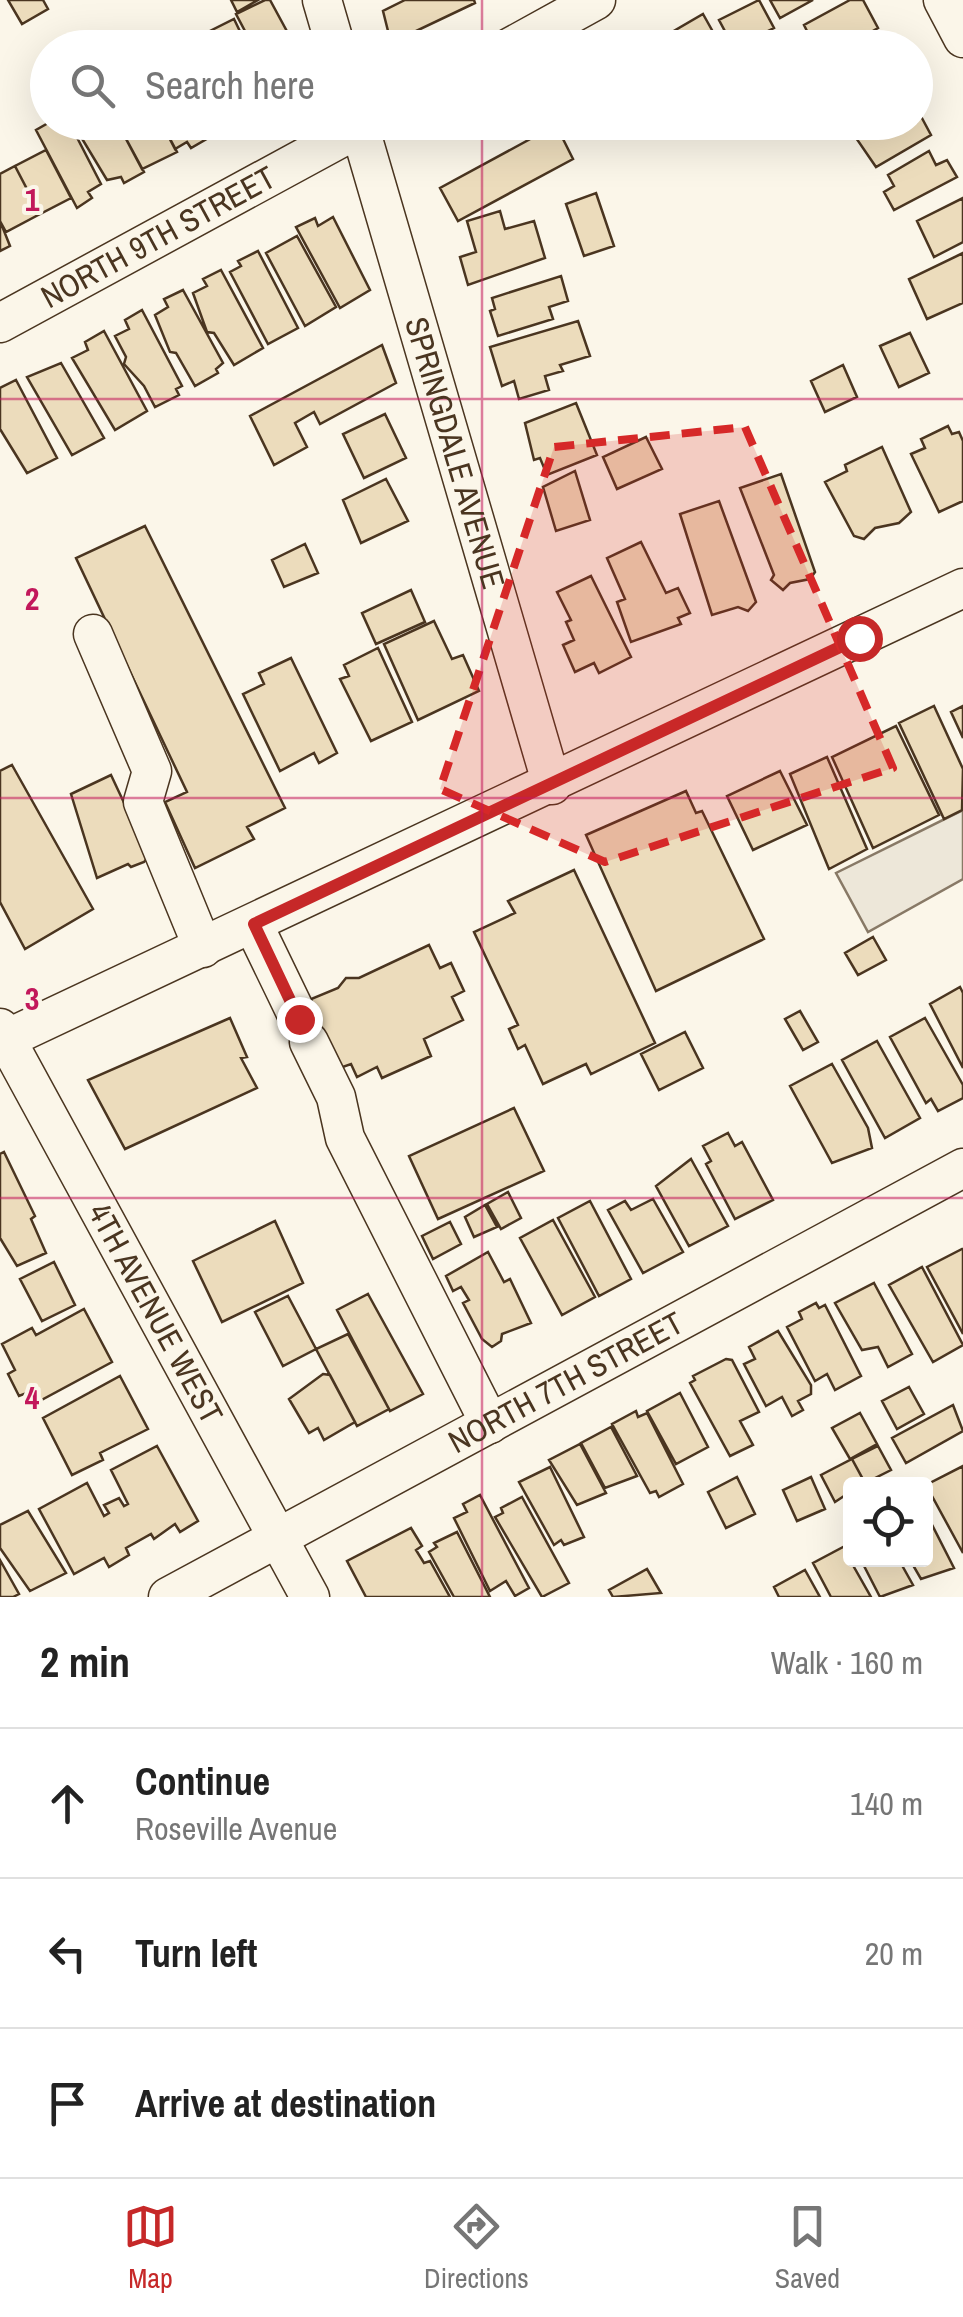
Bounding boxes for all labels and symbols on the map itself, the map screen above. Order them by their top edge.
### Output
street label: NORTH 9TH STREET [33,156,283,318]
text: 1 [25,178,40,221]
street label: SPRINGDALE AVENUE [395,312,515,594]
text: 2 [25,577,39,620]
route start [837,616,883,662]
text: 3 [25,977,39,1020]
route end [277,997,323,1043]
street label: 4TH AVENUE WEST [79,1195,233,1431]
street label: NORTH 7TH STREET [441,1301,690,1463]
text: 4 [25,1376,40,1419]

